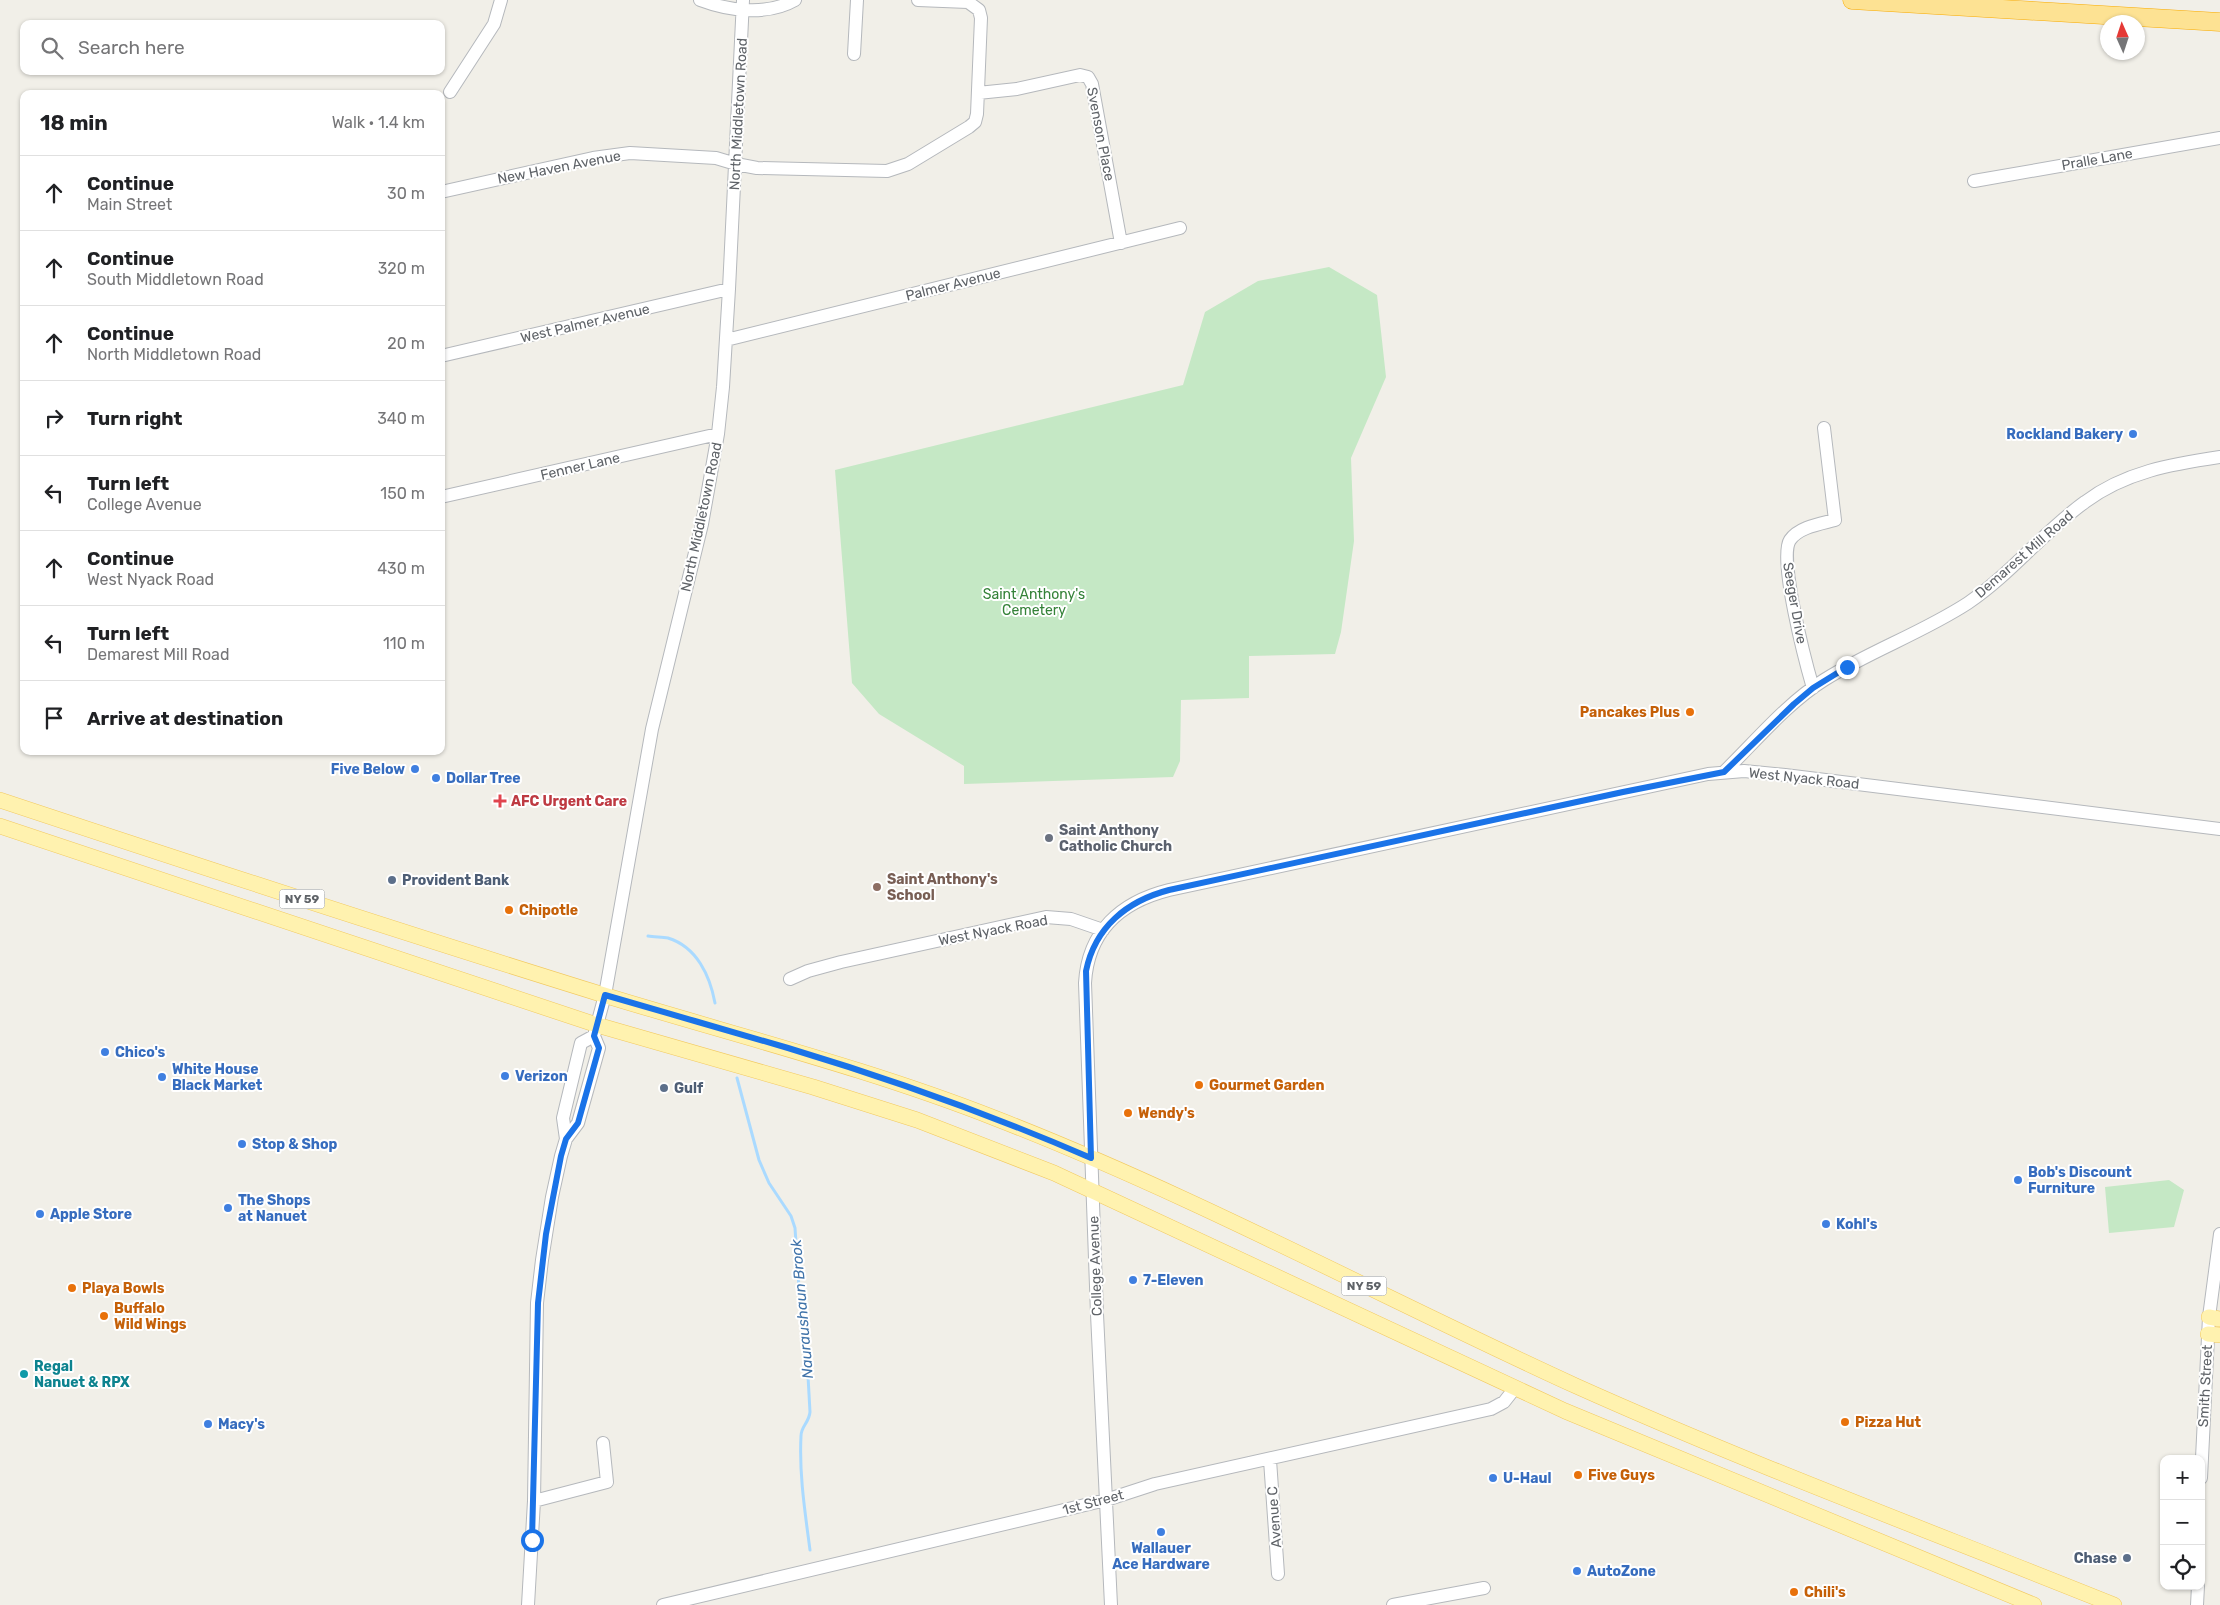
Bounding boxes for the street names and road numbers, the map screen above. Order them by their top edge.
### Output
street label: North Middletown Road [726,37,751,191]
street label: Svenson Place [1083,86,1118,183]
street label: Pralle Lane [2060,145,2134,174]
street label: New Haven Avenue [496,147,622,188]
street label: Palmer Avenue [904,264,1003,305]
street label: West Palmer Avenue [519,300,652,347]
street label: North Middletown Road [677,441,726,593]
street label: Fenner Lane [539,449,622,484]
street label: Demarest Mill Road [1972,507,2077,602]
street label: Seeger Drive [1779,561,1810,645]
street label: West Nyack Road [1748,764,1860,793]
road number: NY 59 [280,890,324,909]
street label: West Nyack Road [937,912,1049,949]
street label: College Avenue [1085,1215,1106,1316]
road number: NY 59 [1342,1276,1386,1295]
street label: Smith Street [2195,1344,2216,1428]
street label: 1st Street [1061,1486,1126,1519]
street label: Avenue C [1264,1486,1285,1548]

